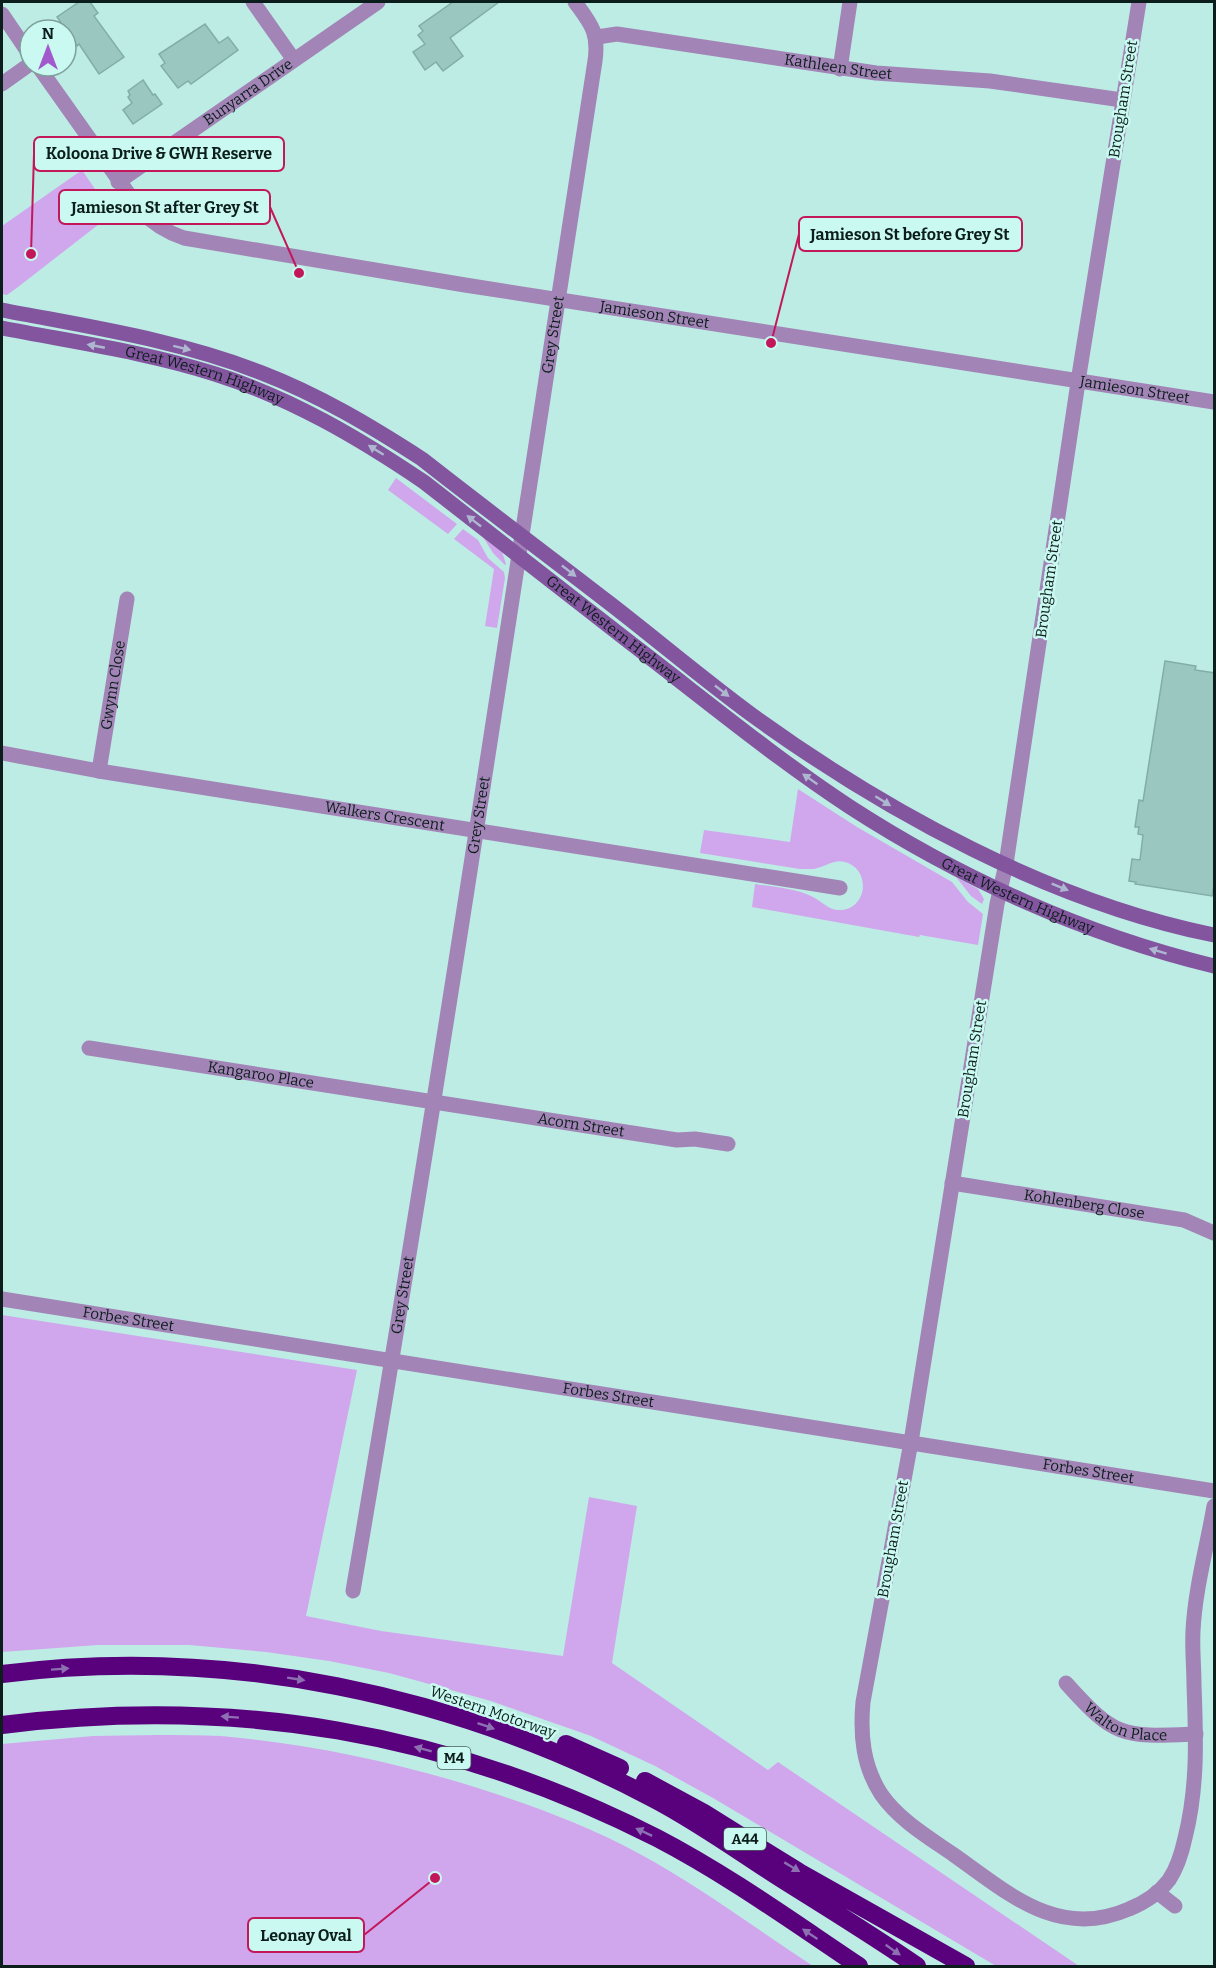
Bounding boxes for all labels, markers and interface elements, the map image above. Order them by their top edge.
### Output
north arrow [18,18,78,78]
text: N [42,24,54,43]
street label: Brougham Street [1105,38,1141,159]
street label: Kathleen Street [783,50,893,83]
street label: Bunyarra Drive [200,55,296,129]
callout: Koloona Drive & GWH Reserve [34,137,284,171]
text: Koloona Drive & GWH Reserve [46,144,272,163]
callout: Jamieson St after Grey St [59,190,270,224]
text: Jamieson St after Grey St [70,198,259,217]
callout: Jamieson St before Grey St [799,217,1022,251]
text: Jamieson St before Grey St [809,225,1010,244]
street label: Grey Street [538,294,568,375]
street label: Jamieson Street [598,297,711,332]
one-way arrow [87,341,106,350]
street label: Great Western Highway [123,342,286,408]
one-way arrow [173,343,191,353]
street label: Jamieson Street [1078,372,1191,407]
one-way arrow [368,445,384,456]
one-way arrow [466,514,482,527]
street label: Brougham Street [1032,518,1066,639]
one-way arrow [561,565,576,577]
street label: Great Western Highway [543,571,684,687]
street label: Gwynn Close [97,639,129,731]
one-way arrow [714,685,730,698]
one-way arrow [802,773,818,785]
street label: Grey Street [464,774,494,855]
one-way arrow [875,795,891,806]
street label: Walkers Crescent [324,798,447,835]
street label: Great Western Highway [938,854,1096,938]
one-way arrow [1051,883,1069,892]
one-way arrow [1149,946,1167,955]
street label: Brougham Street [954,998,990,1119]
street label: Kangaroo Place [206,1058,315,1092]
street label: Acorn Street [536,1109,626,1141]
street label: Kohlenberg Close [1023,1186,1146,1223]
street label: Grey Street [387,1254,418,1335]
street label: Forbes Street [81,1303,176,1335]
street label: Forbes Street [561,1379,656,1411]
street label: Forbes Street [1041,1455,1136,1487]
street label: Brougham Street [874,1478,912,1599]
one-way arrow [50,1664,69,1673]
one-way arrow [287,1675,306,1684]
street label: Western Motorway [428,1682,558,1742]
street label: Walton Place [1080,1699,1167,1744]
one-way arrow [221,1712,240,1722]
one-way arrow [478,1721,496,1731]
one-way arrow [413,1743,432,1753]
road number: M4 [438,1747,470,1769]
one-way arrow [635,1828,652,1837]
road number: A44 [724,1828,766,1850]
one-way arrow [784,1862,800,1873]
callout: Leonay Oval [248,1918,364,1952]
text: Leonay Oval [260,1926,352,1945]
one-way arrow [802,1929,818,1940]
one-way arrow [885,1944,901,1956]

